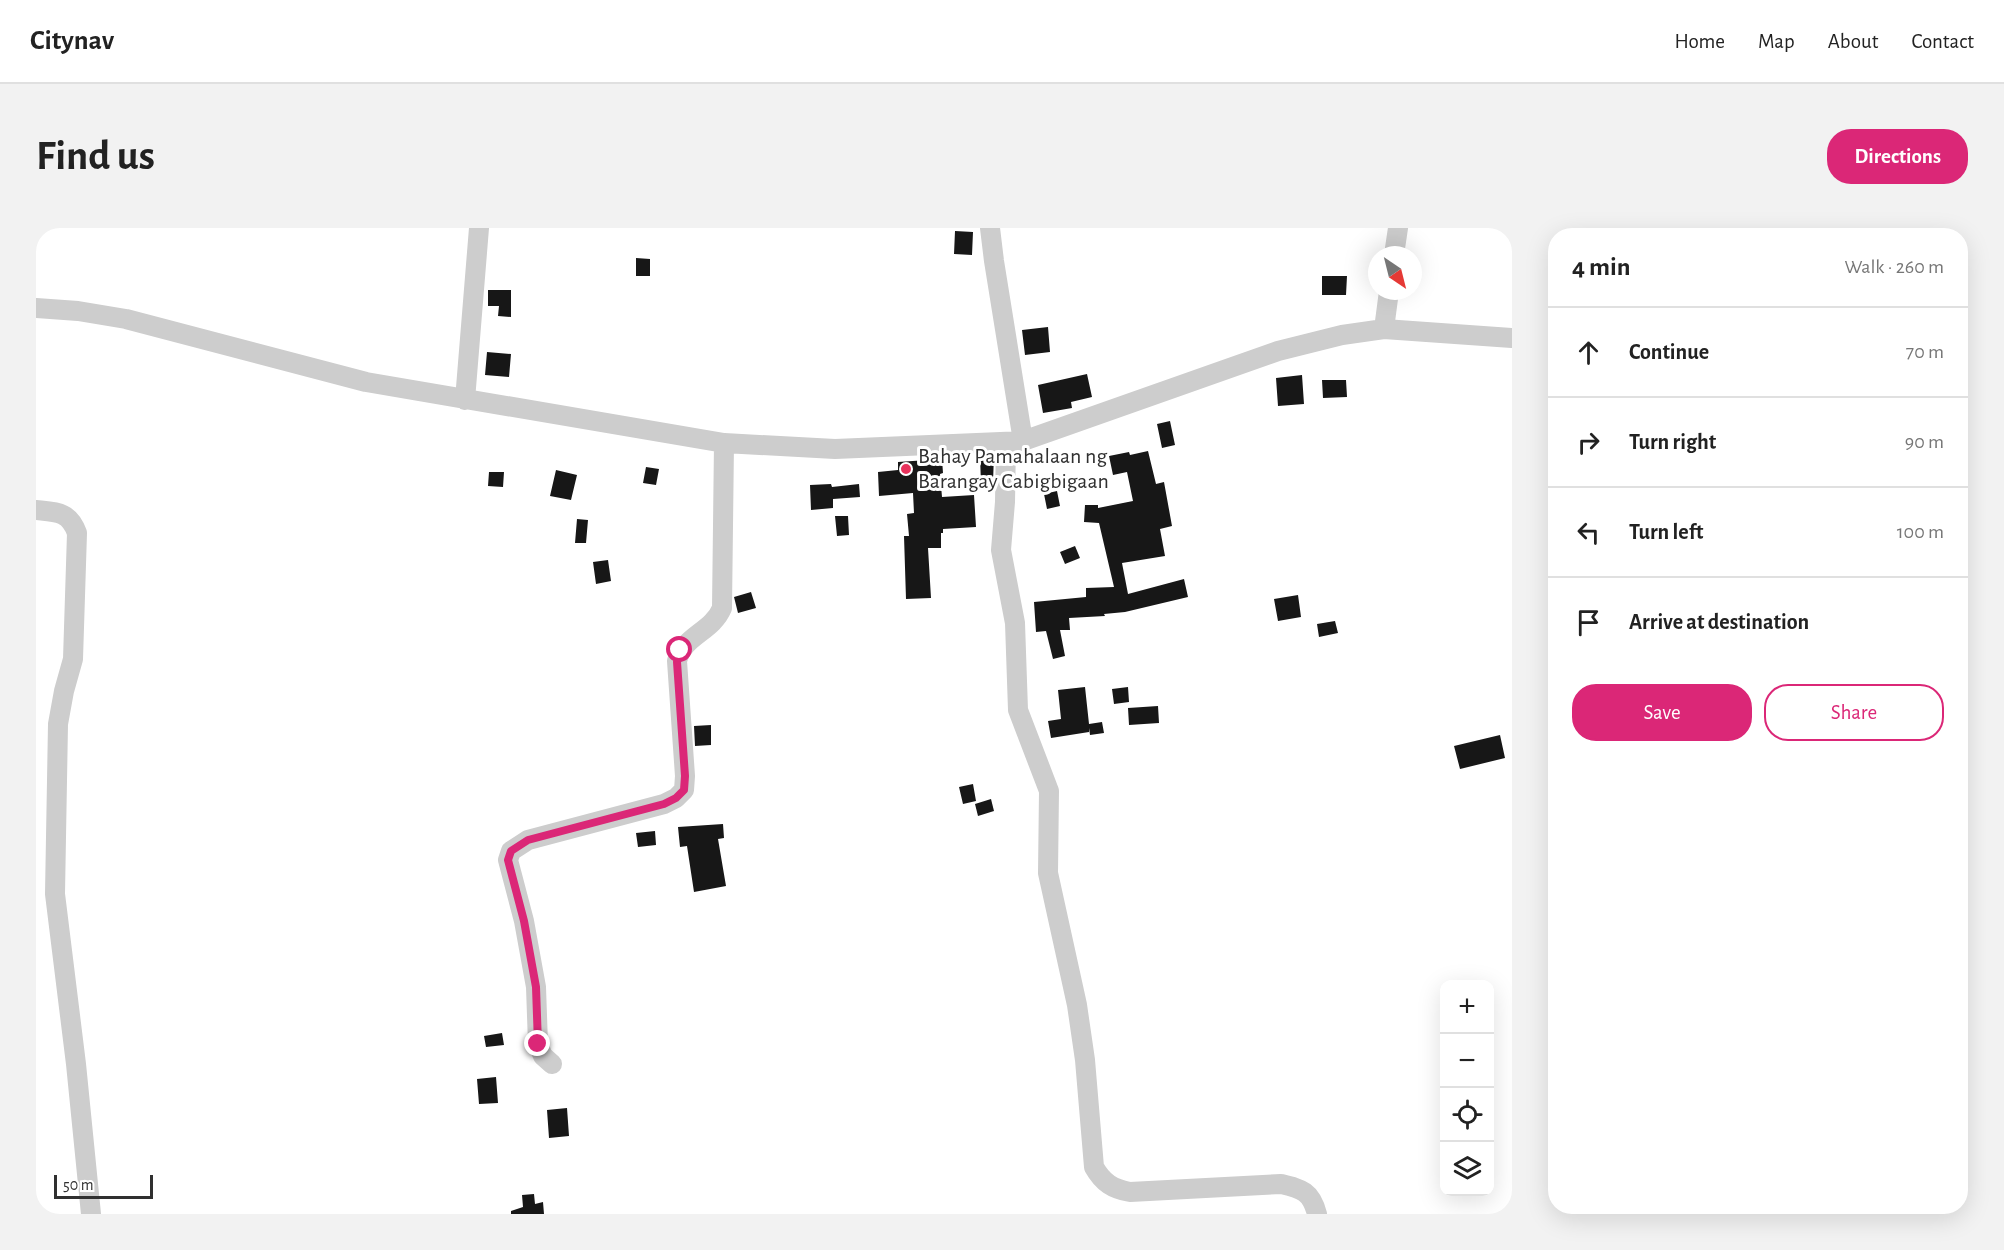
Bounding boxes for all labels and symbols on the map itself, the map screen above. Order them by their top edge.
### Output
north arrow [1368,246,1422,300]
place label: Bahay Pamahalaan ng Barangay Cabigbigaan [918,445,1109,492]
marker: Bahay Pamahalaan ng Barangay Cabigbigaan [899,462,913,476]
route start [666,636,692,662]
route end [524,1030,550,1056]
scale bar [54,1172,153,1200]

